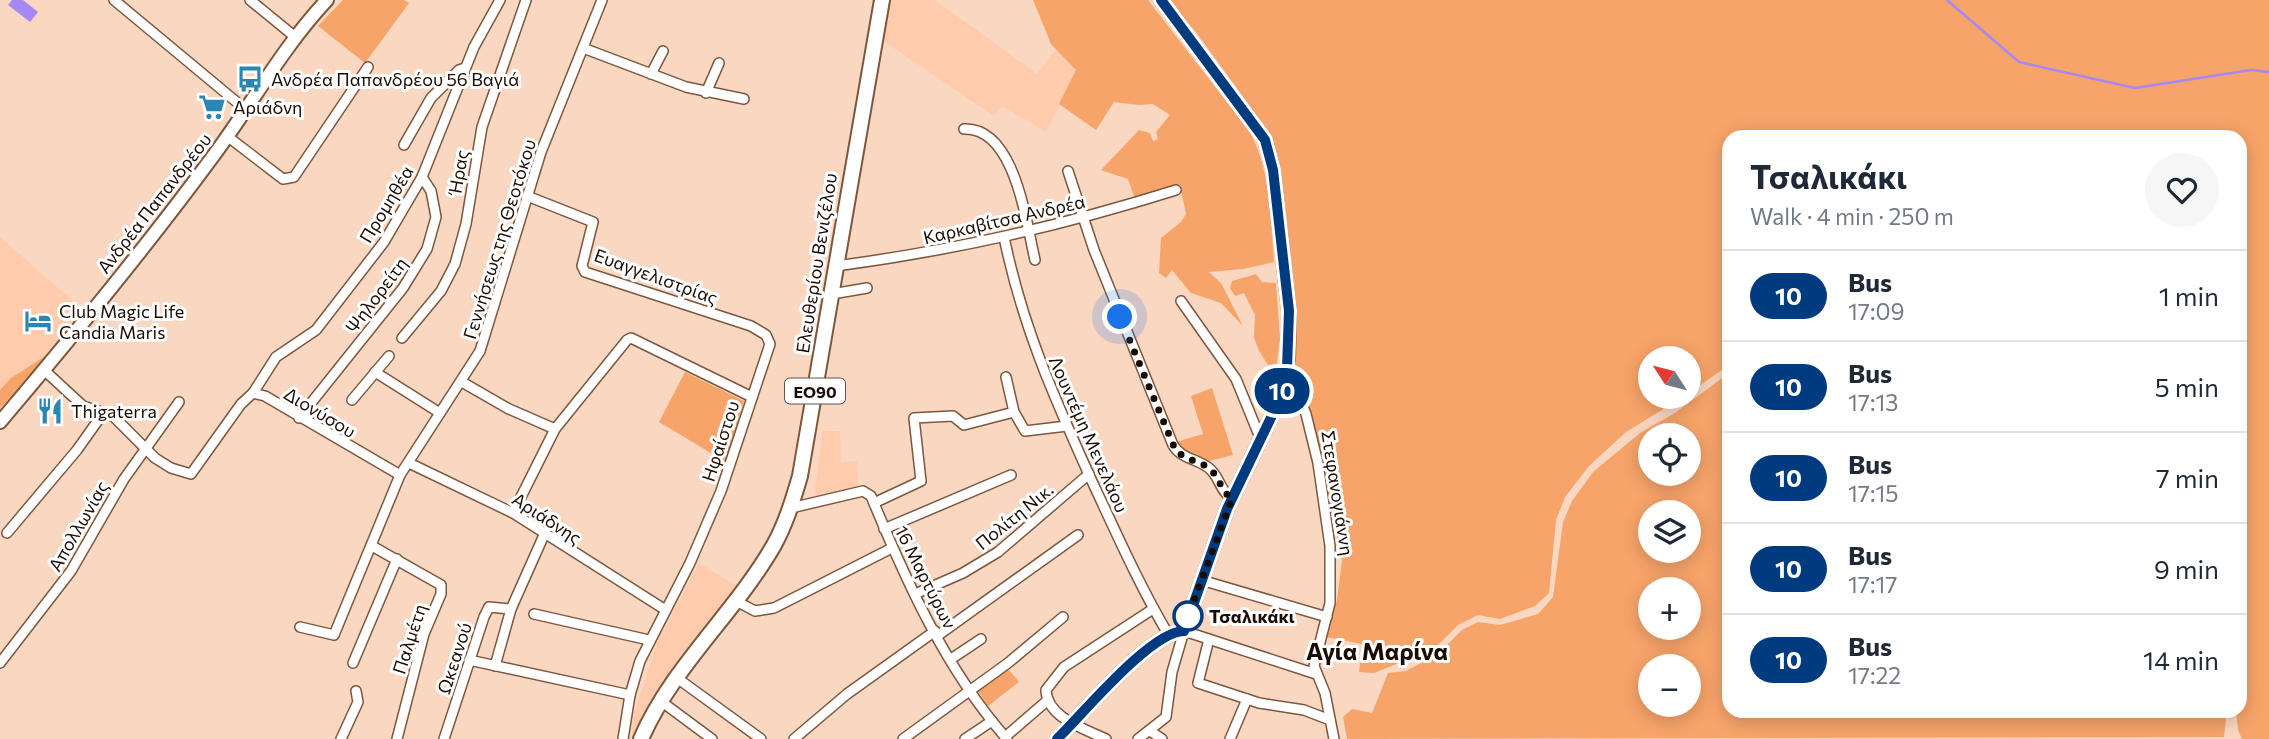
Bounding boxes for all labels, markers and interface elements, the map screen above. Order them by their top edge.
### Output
bus stop icon: Ανδρέα Παπανδρέου 56 Βαγιά [235,64,265,94]
place label: Ανδρέα Παπανδρέου 56 Βαγιά [271,68,519,90]
supermarket icon: Αριάδνη [197,92,227,122]
place label: Αριάδνη [233,96,302,118]
street label: Ανδρέα Παπανδρέου [92,128,216,278]
street label: Γεννήσεως της Θεοτόκου [458,136,540,342]
street label: Ήρας [443,148,473,198]
button: heart [2145,153,2219,227]
text: Τσαλικάκι [1750,155,1907,196]
street label: Προμηθέα [354,161,418,247]
street label: Ελευθερίου Βενιζέλου [791,171,841,355]
street label: Καρκαβίτσα Ανδρέα [921,190,1087,248]
text: Walk · 4 min · 250 m [1750,202,1954,230]
street label: Ευαγγελιστρίας [591,243,721,309]
street label: Ψηλορείτη [340,253,412,337]
text: Bus [1848,266,1892,297]
text: 1 min [2159,280,2219,311]
text: 10 [1775,281,1802,310]
text: 17:09 [1848,297,1904,325]
your location [1102,299,1137,334]
place label: Club Magic Life Candia Maris [59,300,184,343]
hotel icon: Club Magic Life Candia Maris [23,306,53,336]
north arrow [1638,346,1701,410]
map controls [1638,346,1701,717]
street label: Λουντέμη Μενελάου [1045,352,1133,516]
text: Bus [1848,357,1892,388]
line badge: 10 [1250,368,1314,414]
text: 5 min [2155,371,2219,402]
text: 10 [1775,372,1802,401]
text: 10 [1269,376,1295,405]
road number: ΕΟ90 [785,378,845,404]
street label: Διονύσου [280,382,360,442]
text: 17:13 [1848,388,1898,416]
restaurant icon: Thigaterra [35,396,65,426]
street label: Ηφαίστου [697,398,743,484]
place label: Thigaterra [71,400,157,422]
button: locate [1638,423,1701,486]
street label: Στεφανογιάννη [1317,429,1359,557]
text: Bus [1848,448,1892,479]
text: 7 min [2156,462,2219,493]
text: 10 [1775,463,1802,492]
street label: Απολλωνίας [43,477,113,575]
street label: Πολίτη Νικ. [971,478,1057,554]
text: 17:15 [1848,479,1898,507]
street label: Αριάδνης [508,487,586,549]
button: layers [1638,500,1701,563]
street label: 16 Μαρτύρων [891,522,961,632]
text: Bus [1848,539,1892,570]
text: 9 min [2154,553,2219,584]
text: 10 [1775,554,1802,583]
text: 17:17 [1848,570,1897,598]
button: + [1638,577,1701,640]
street label: Παλμέτη [387,601,431,677]
marker: Τσαλικάκι [1173,601,1203,631]
place label: Τσαλικάκι [1209,605,1295,627]
street label: Ωκεανού [432,619,476,697]
text: Bus [1848,630,1892,661]
district label: Αγία Μαρίνα [1306,636,1448,665]
text: 14 min [2143,644,2219,675]
text: 10 [1775,645,1802,674]
button: − [1638,654,1701,717]
text: 17:22 [1848,661,1901,689]

